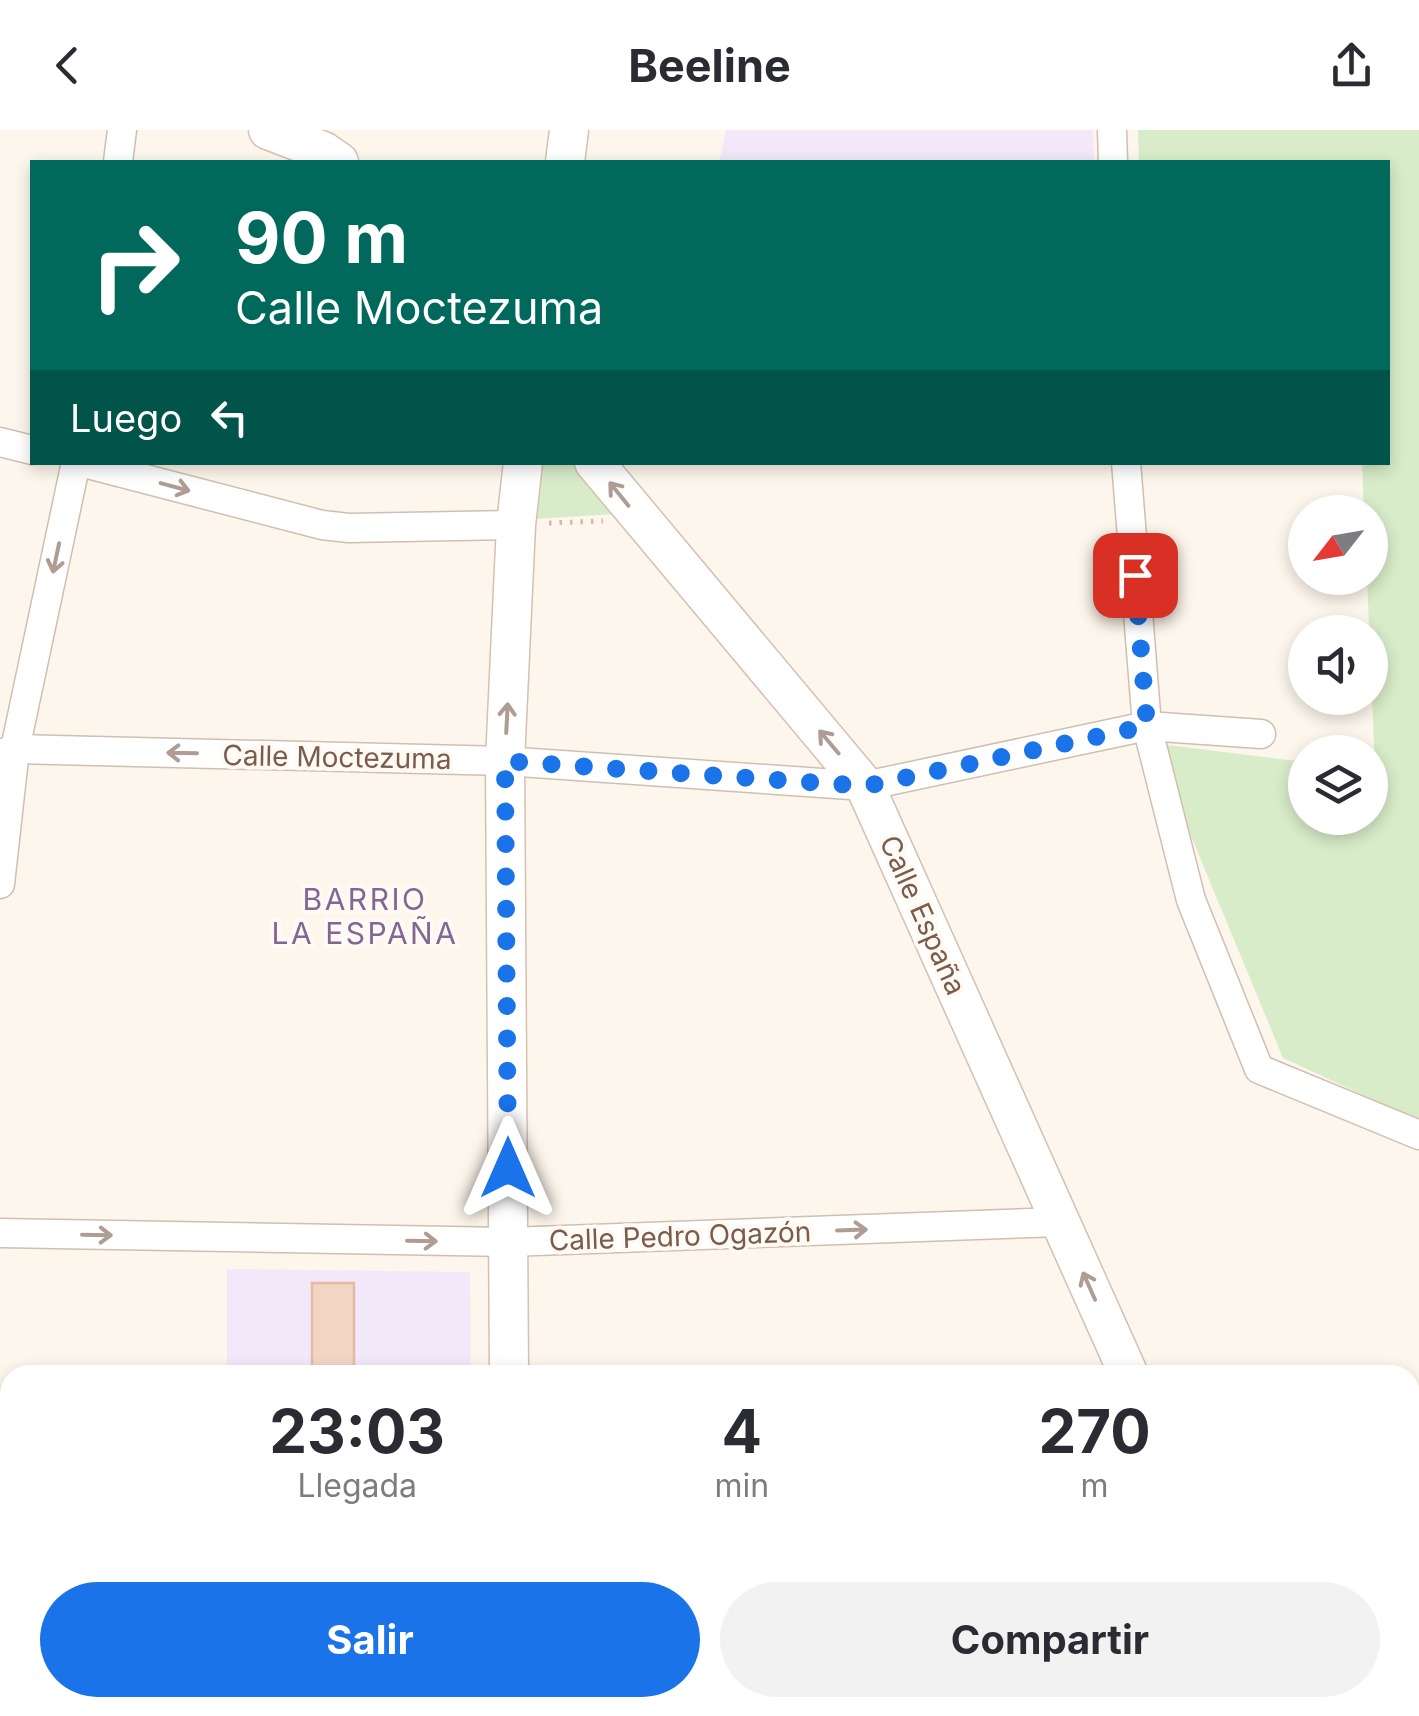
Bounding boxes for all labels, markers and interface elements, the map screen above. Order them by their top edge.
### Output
icon: back [40,38,95,93]
text: Beeline [628,38,791,93]
icon: share [1324,38,1379,93]
text: 90 m [235,195,408,280]
icon: right [70,200,200,330]
text: Calle Moctezuma [235,280,603,335]
icon: left [202,390,257,445]
text: Luego [70,395,182,441]
one-way arrow [158,479,190,497]
one-way arrow [608,481,630,507]
north arrow [1288,495,1388,595]
map controls [1288,495,1388,835]
pin [1093,533,1178,618]
one-way arrow [45,541,64,573]
icon: arrive [1108,548,1163,603]
button: sound [1288,615,1388,715]
one-way arrow [498,702,517,734]
one-way arrow [818,730,840,756]
button: layers [1288,735,1388,835]
street label: Calle Moctezuma [222,738,452,776]
one-way arrow [166,744,198,762]
street label: Calle España [873,830,973,1000]
district label: BARRIO LA ESPAÑA [272,881,458,951]
position arrow [456,1116,560,1220]
street label: Calle Pedro Ogazón [548,1214,812,1258]
one-way arrow [836,1220,868,1239]
one-way arrow [81,1225,113,1244]
one-way arrow [406,1231,438,1250]
one-way arrow [1079,1271,1097,1302]
text: 23:03 [269,1395,445,1467]
text: 4 [721,1395,762,1467]
text: 270 [1038,1395,1151,1467]
text: Llegada [297,1466,417,1505]
text: min [714,1466,769,1505]
text: m [1081,1466,1109,1505]
button: Salir [40,1582,700,1697]
button: Compartir [720,1582,1380,1697]

